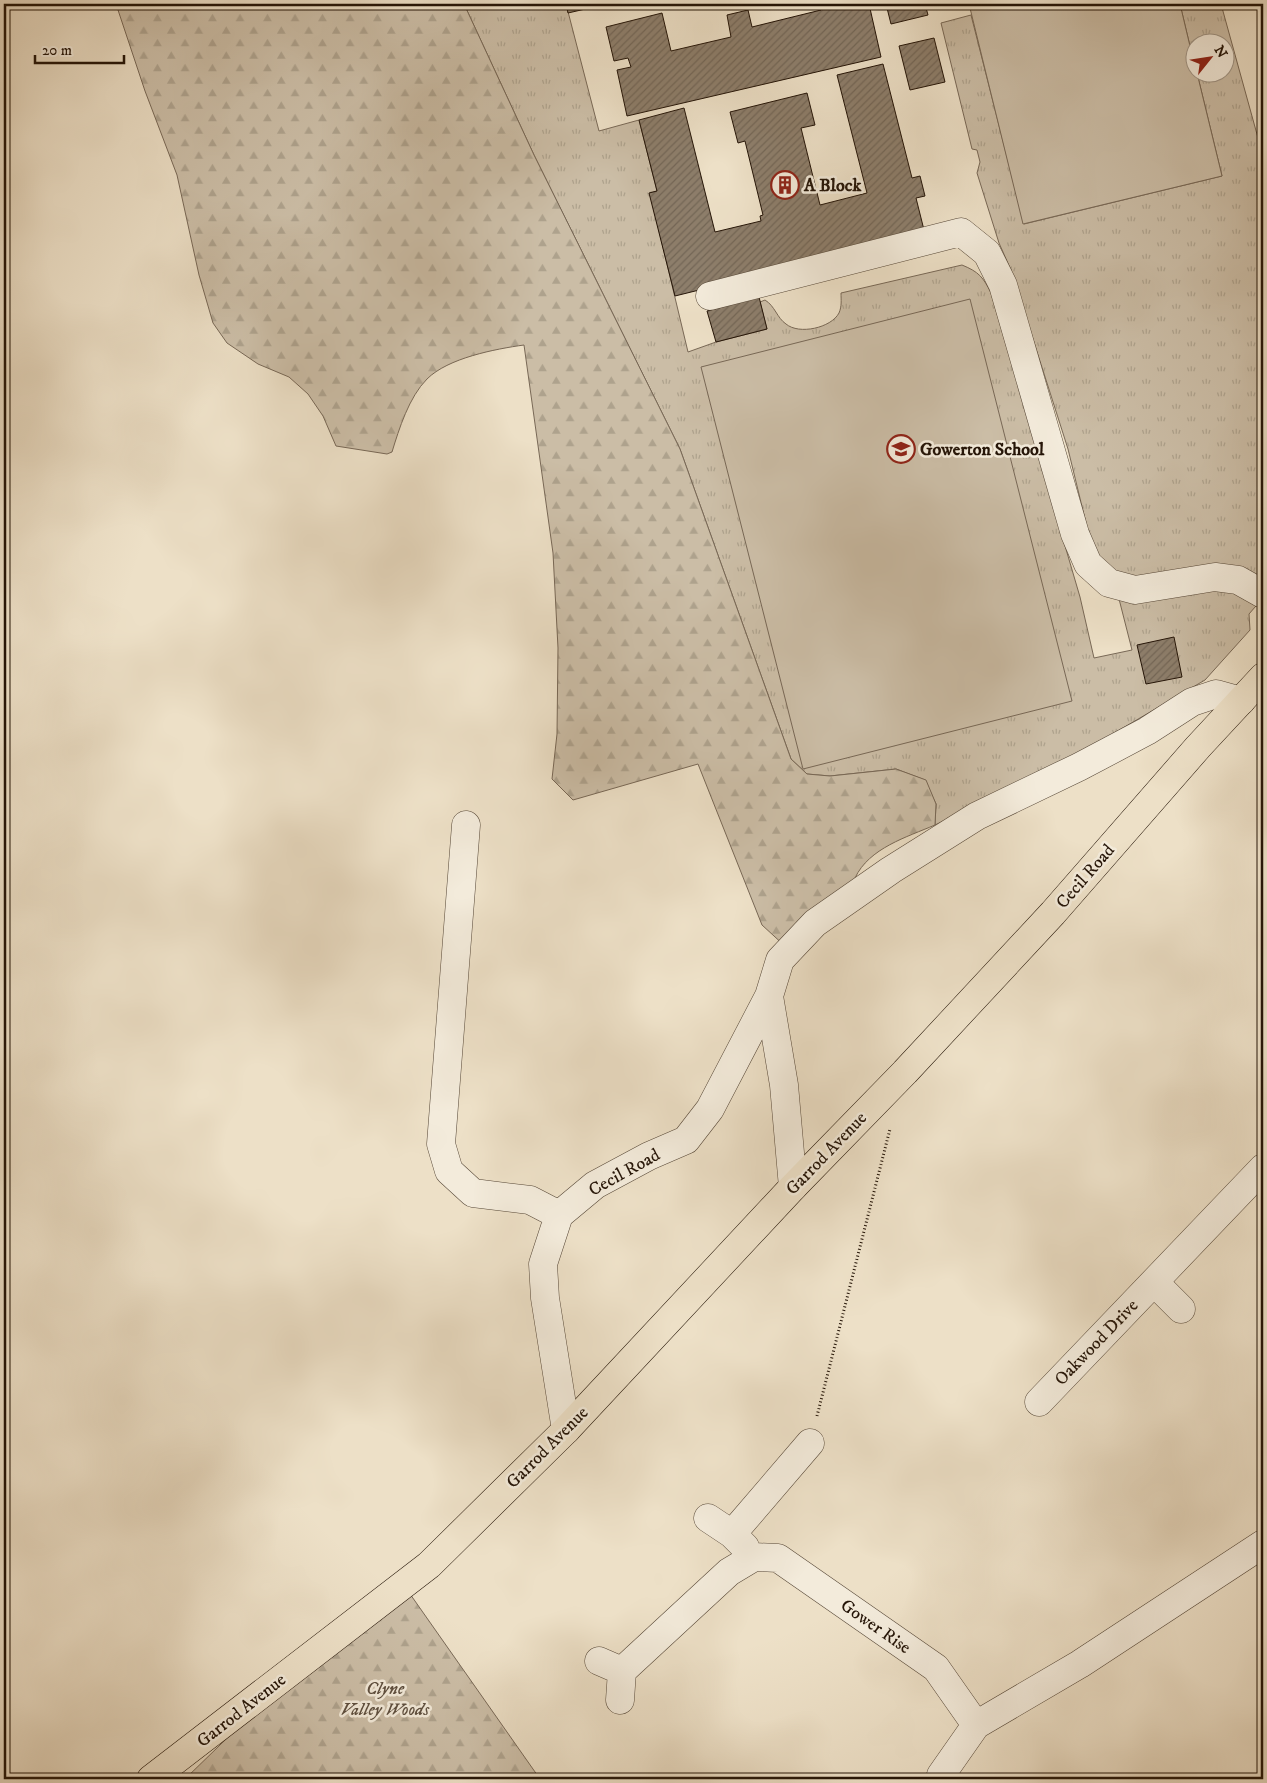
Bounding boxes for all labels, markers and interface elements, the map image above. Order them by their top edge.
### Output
scale bar [35,32,124,64]
north arrow [1184,32,1234,82]
text: 20 m [42,41,72,60]
text: N [1210,43,1231,62]
building icon: A Block [770,170,800,200]
place label: A Block [803,175,862,197]
school or university icon: Gowerton School [886,434,916,464]
place label: Gowerton School [920,439,1045,461]
street label: Cecil Road [1052,840,1120,913]
street label: Garrod Avenue [782,1108,872,1200]
street label: Cecil Road [585,1144,664,1201]
street label: Oakwood Drive [1050,1295,1143,1390]
street label: Garrod Avenue [502,1402,593,1493]
street label: Gower Rise [836,1595,915,1659]
street label: Garrod Avenue [193,1669,291,1752]
park label: Clyne Valley Woods [341,1678,430,1721]

